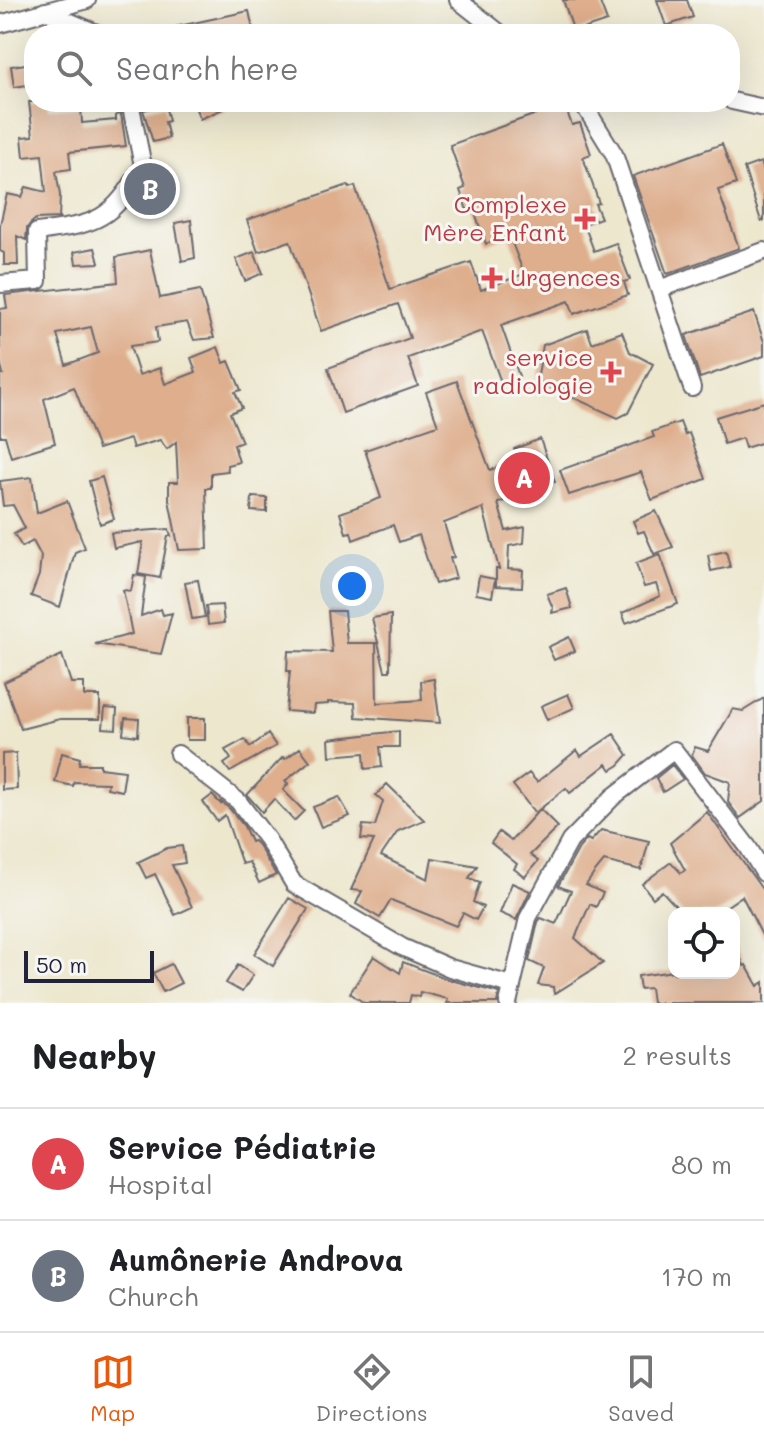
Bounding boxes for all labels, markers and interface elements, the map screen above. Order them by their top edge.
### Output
search box [24,24,740,112]
icon: search [52,46,96,90]
text: Search here [116,48,299,88]
pin: B [124,159,176,219]
place label: Complexe Mère Enfant [423,188,567,247]
marker: Complexe Mère Enfant [574,208,596,230]
place label: Urgences [510,261,621,292]
marker: Urgences [481,267,503,289]
place label: service radiologie [473,341,593,400]
marker: service radiologie [600,361,622,383]
pin: A [498,448,550,508]
your location [332,566,372,606]
map controls [668,907,740,979]
button: locate [668,907,740,979]
scale bar [24,947,154,983]
text: 50 m [36,950,87,979]
text: Nearby [32,1033,157,1078]
text: 2 results [623,1038,732,1072]
text: Service Pédiatrie [108,1127,376,1167]
text: A [49,1147,67,1181]
text: 80 m [671,1147,732,1181]
text: Hospital [108,1167,213,1201]
text: Aumônerie Androva [108,1239,403,1279]
text: B [49,1259,67,1293]
text: 170 m [661,1259,732,1293]
text: Church [108,1279,198,1313]
tab: Map [90,1350,135,1427]
tab: Directions [316,1350,428,1427]
tab: Saved [608,1350,674,1427]

